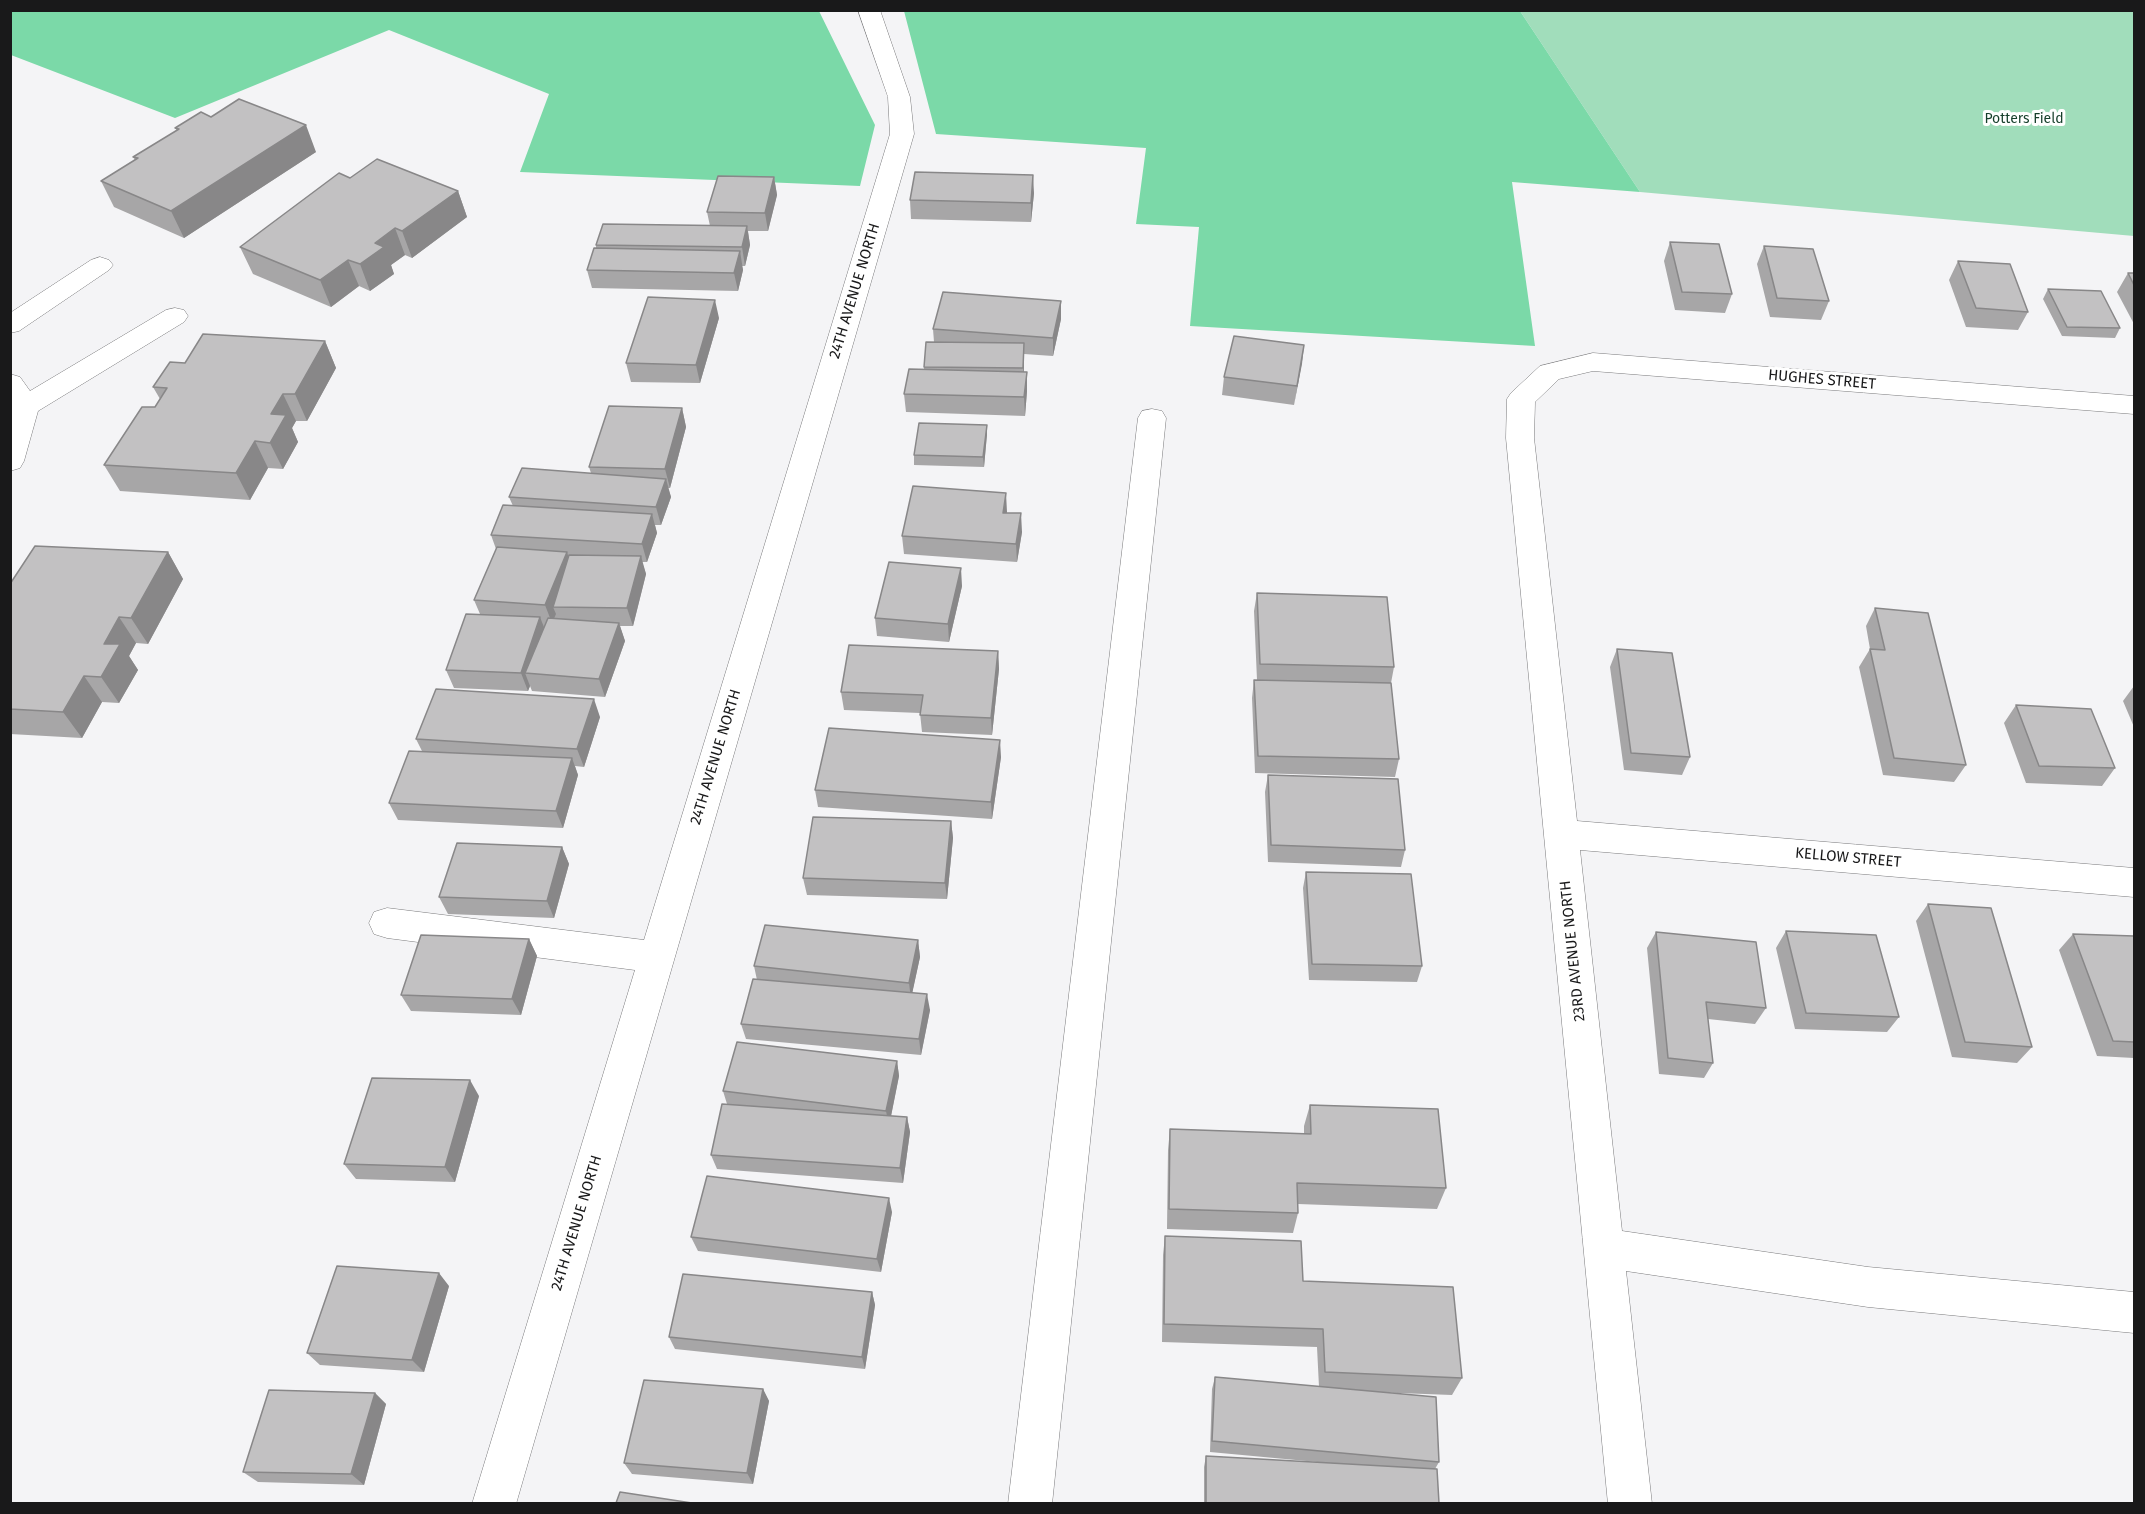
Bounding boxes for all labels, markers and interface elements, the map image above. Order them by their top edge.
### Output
park label: Potters Field [1984,111,2064,127]
street label: 24TH AVENUE NORTH [826,221,884,361]
street label: HUGHES STREET [1767,366,1877,394]
street label: 24TH AVENUE NORTH [687,687,745,827]
street label: KELLOW STREET [1794,844,1902,872]
street label: 23RD AVENUE NORTH [1557,880,1589,1022]
street label: 24TH AVENUE NORTH [548,1153,606,1293]

